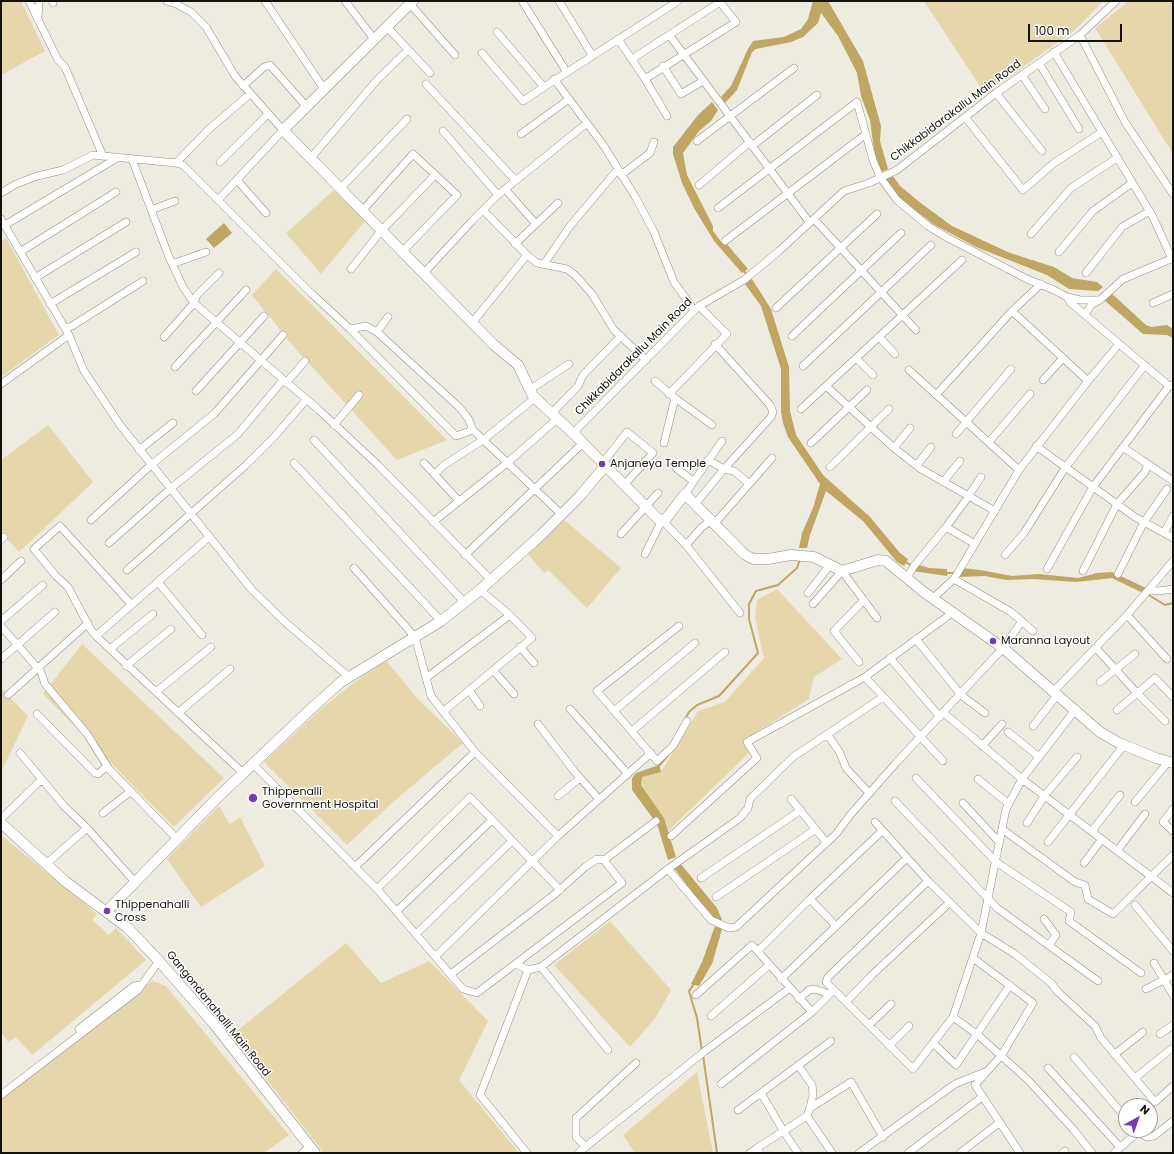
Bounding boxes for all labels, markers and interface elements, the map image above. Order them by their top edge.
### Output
scale bar [1030,16,1124,42]
text: 100 m [1035,22,1069,39]
street label: Chikkabidarakallu Main Road [888,58,1024,164]
street label: Chikkabidarakallu Main Road [573,296,695,418]
place label: Anjaneya Temple [610,457,706,471]
marker: Anjaneya Temple [597,459,607,469]
place label: Maranna Layout [1001,634,1090,648]
marker: Maranna Layout [988,636,998,646]
place label: Thippenalli Government Hospital [262,785,379,811]
marker: Thippenalli Government Hospital [247,792,259,804]
place label: Thippenahalli Cross [115,898,189,924]
marker: Thippenahalli Cross [102,906,112,916]
street label: Gangondanahalli Main Road [163,949,273,1079]
north arrow [1118,1098,1158,1138]
text: N [1137,1101,1153,1118]

